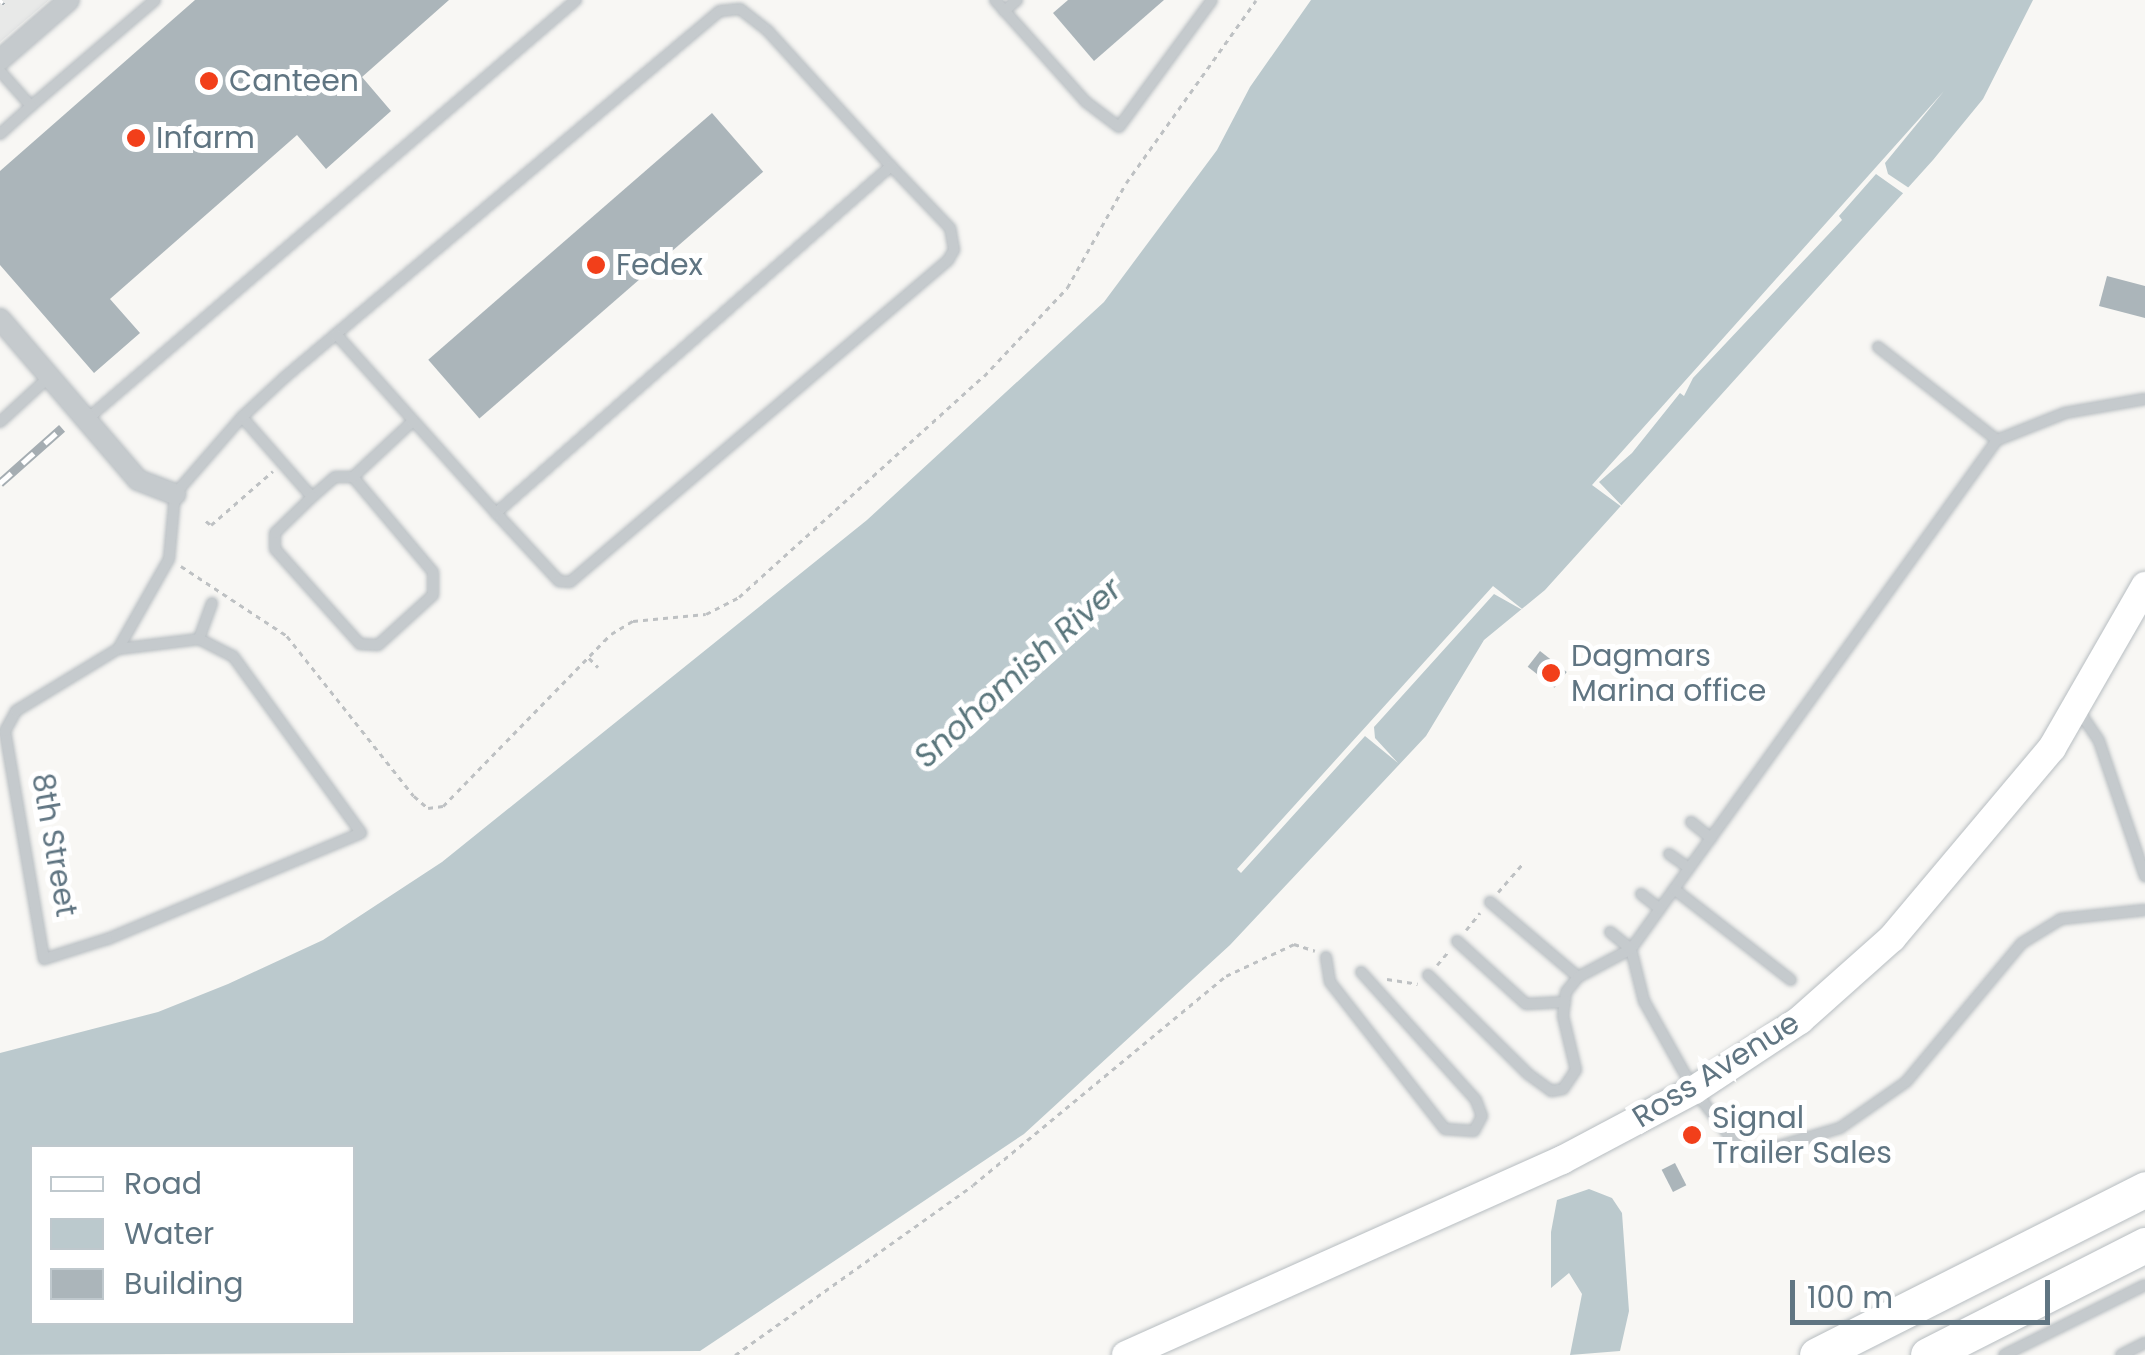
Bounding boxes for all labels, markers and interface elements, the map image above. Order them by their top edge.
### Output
place label: Canteen [229,63,359,99]
marker: Canteen [198,70,220,92]
place label: Infarm [156,120,255,156]
marker: Infarm [125,127,147,149]
place label: Fedex [616,247,703,283]
marker: Fedex [585,254,607,276]
water label: Snohomish River [907,570,1129,776]
place label: Dagmars Marina office [1571,638,1766,708]
marker: Dagmars Marina office [1540,662,1562,684]
street label: 8th Street [24,771,84,919]
street label: Ross Avenue [1626,1005,1806,1135]
place label: Signal Trailer Sales [1712,1100,1892,1170]
marker: Signal Trailer Sales [1681,1124,1703,1146]
legend [30,1145,355,1325]
text: Road [124,1162,202,1205]
text: Water [124,1212,214,1255]
scale bar [1795,1260,2055,1322]
text: Building [124,1262,244,1305]
text: 100 m [1807,1276,1893,1319]

